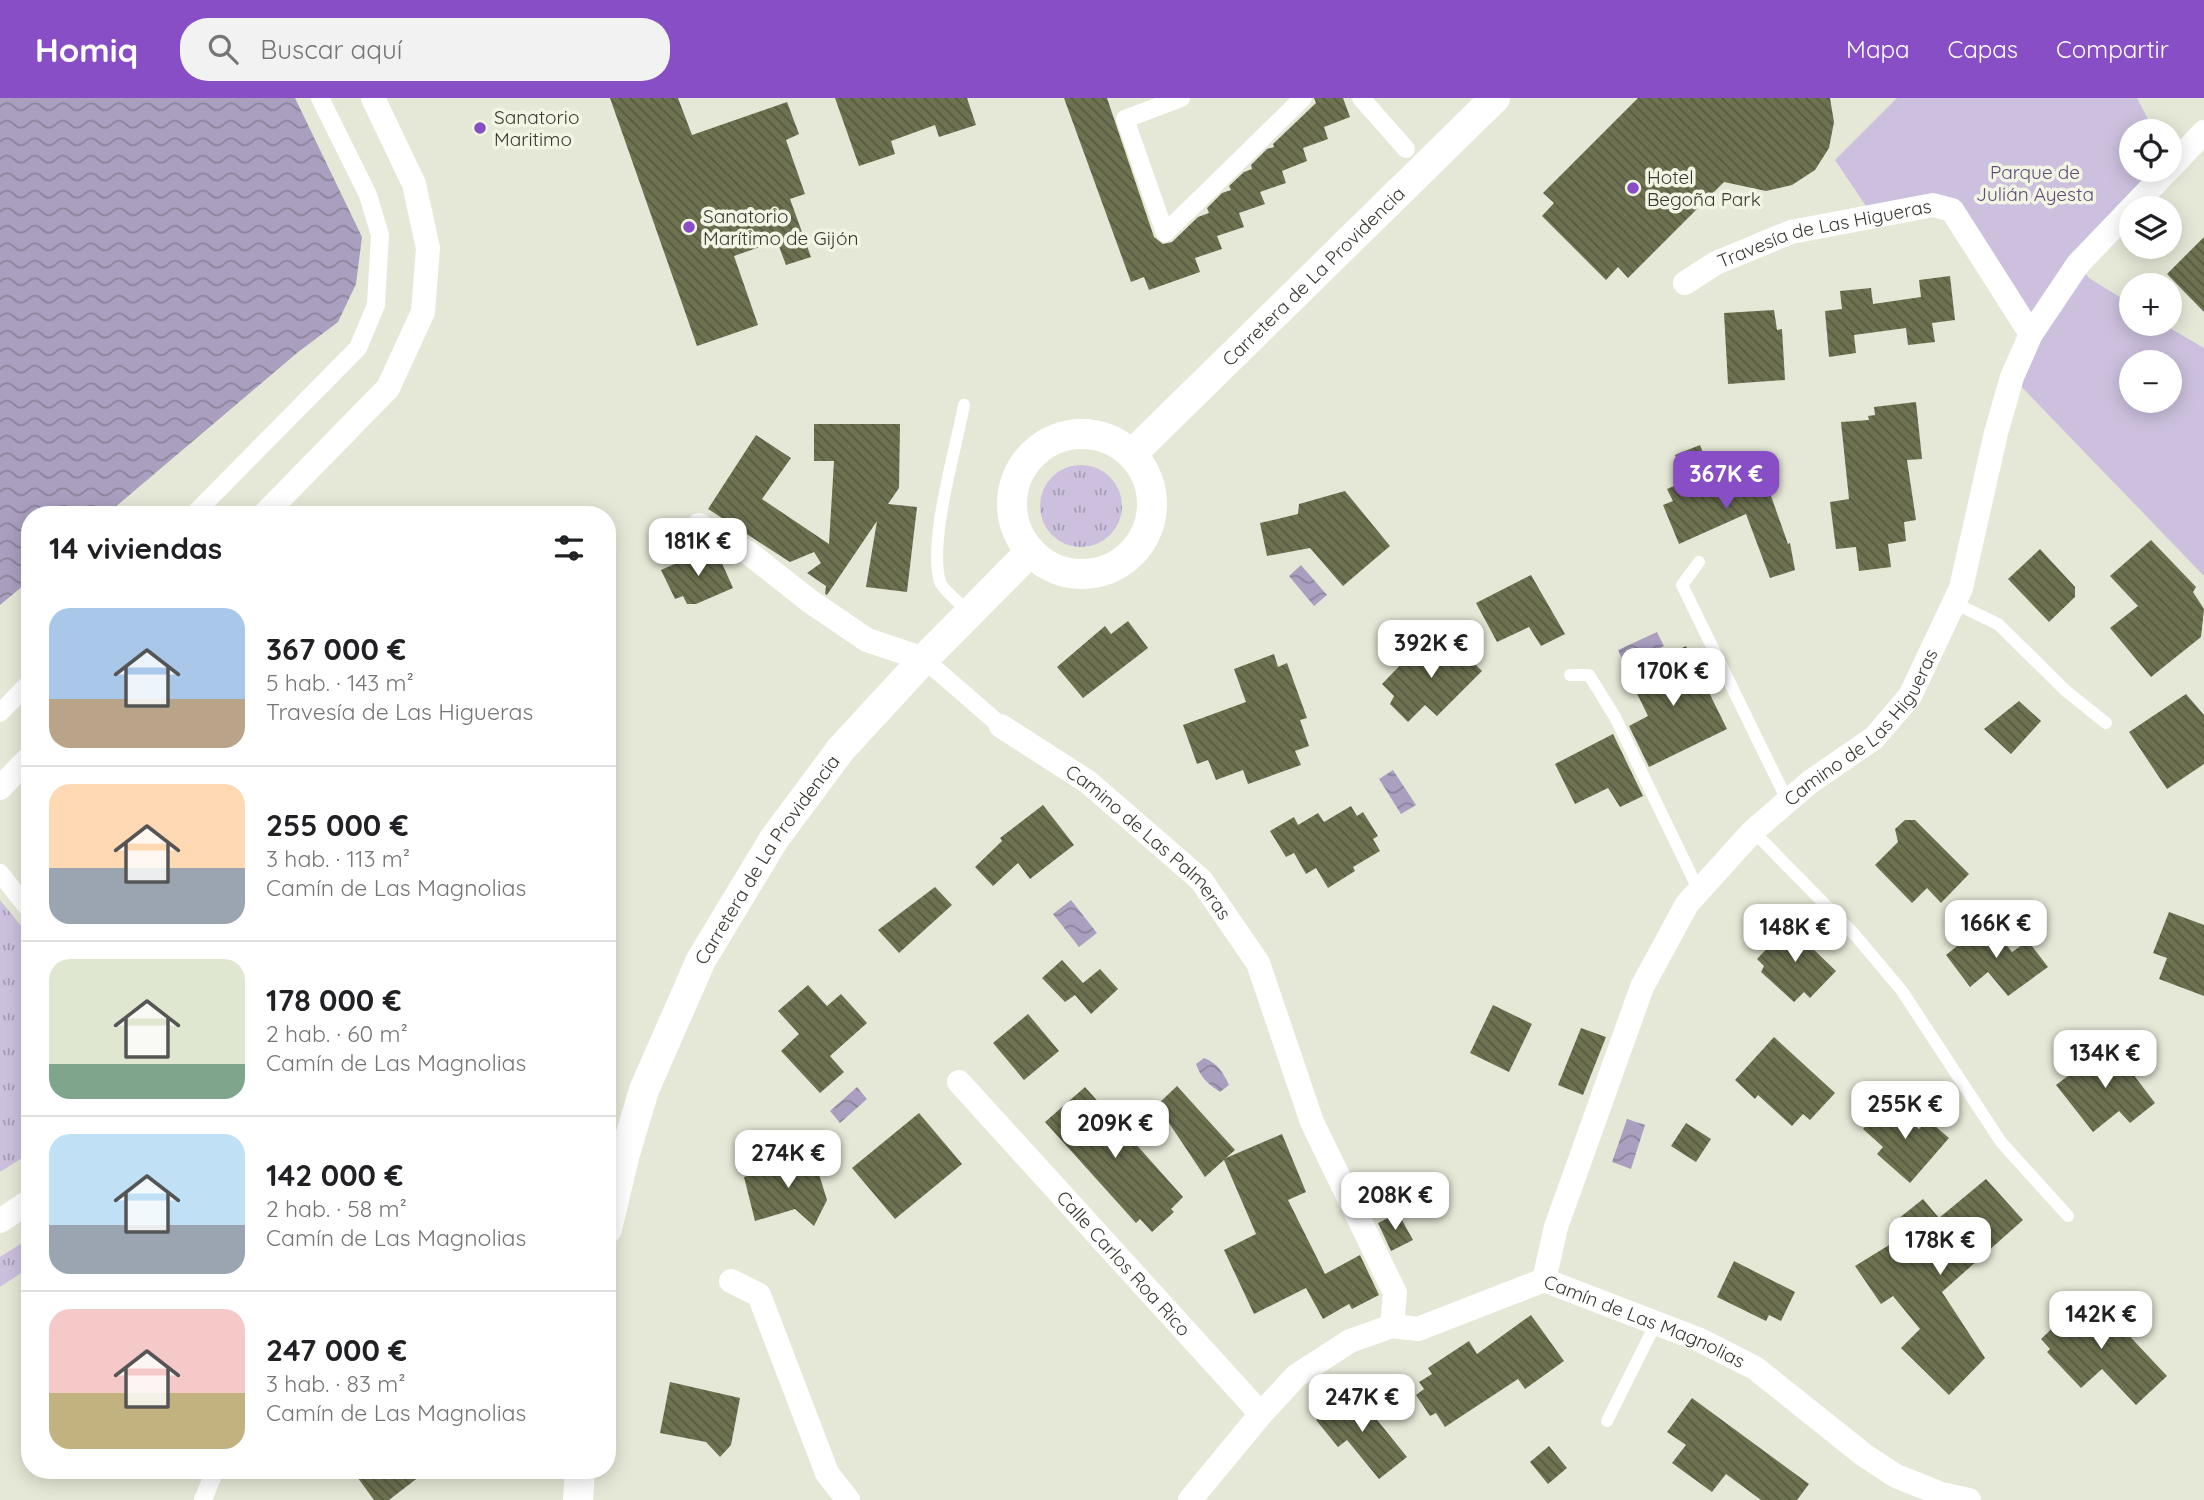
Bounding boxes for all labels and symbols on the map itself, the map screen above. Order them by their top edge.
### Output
place label: Sanatorio Maritimo [494,105,579,151]
marker: Sanatorio Maritimo [472,120,488,136]
park label: Parque de Julián Ayesta [1976,160,2094,206]
place label: Hotel Begoña Park [1647,165,1761,211]
marker: Hotel Begoña Park [1625,180,1641,196]
street label: Carretera de La Providencia [1217,181,1410,371]
street label: Travesía de Las Higueras [1714,194,1933,273]
place label: Sanatorio Marítimo de Gijón [703,204,858,250]
marker: Sanatorio Marítimo de Gijón [681,219,697,235]
pin: 367K € [1669,452,1783,511]
pin: 181K € [641,518,755,578]
pin: 392K € [1374,620,1488,680]
street label: Camino de Las Higueras [1779,645,1943,811]
pin: 170K € [1616,648,1730,708]
street label: Carretera de La Providencia [689,750,845,969]
street label: Camino de Las Palmeras [1061,759,1237,924]
pin: 166K € [1939,900,2053,960]
pin: 148K € [1738,904,1852,964]
pin: 134K € [2048,1030,2162,1090]
pin: 255K € [1848,1082,1962,1141]
pin: 209K € [1058,1100,1172,1160]
pin: 274K € [731,1130,845,1190]
pin: 208K € [1338,1172,1452,1232]
street label: Calle Carlos Roa Rico [1052,1185,1196,1341]
pin: 178K € [1883,1218,1997,1277]
street label: Camín de Las Magnolias [1541,1269,1749,1373]
pin: 142K € [2044,1292,2158,1351]
pin: 247K € [1305,1374,1419,1434]

